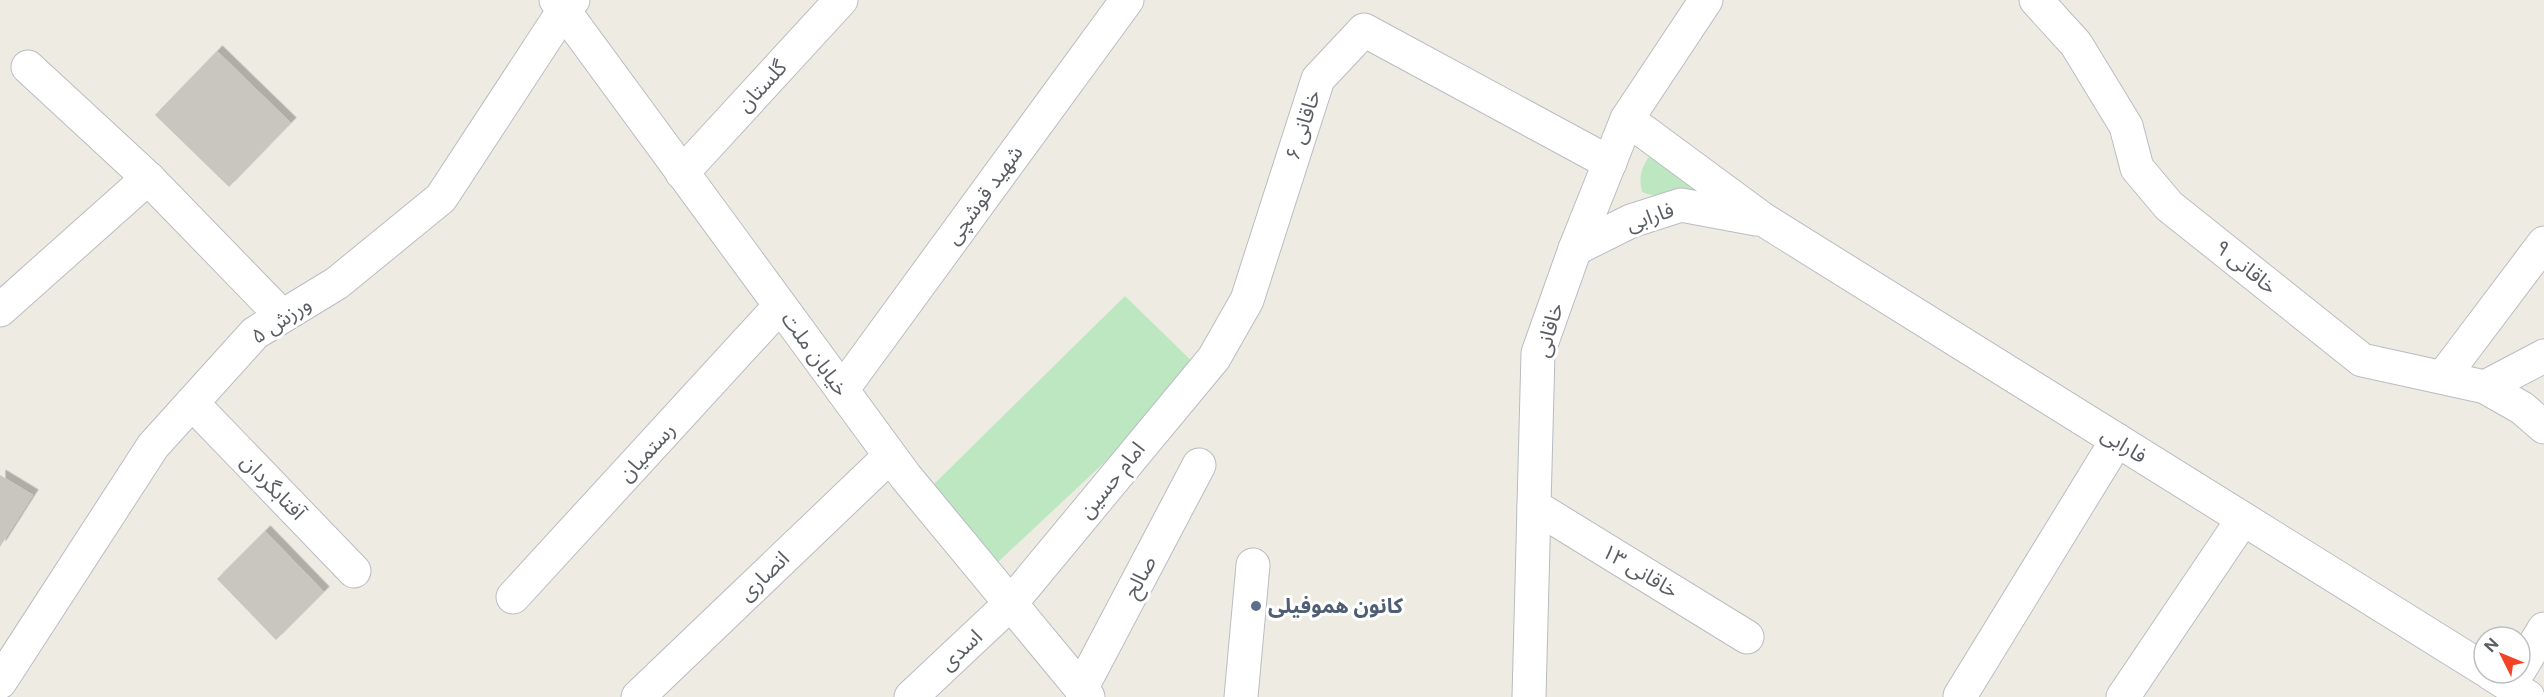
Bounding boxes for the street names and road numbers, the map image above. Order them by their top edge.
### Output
street label: گلستان [732,55,792,117]
street label: خاقانی ۶ [1279,87,1326,163]
street label: شهید قوشچی [939,141,1029,250]
street label: فارابی [1623,197,1677,236]
street label: خاقانی ٩ [2210,234,2282,299]
street label: ورزش ۵ [246,291,315,349]
street label: خاقانی [1529,300,1568,360]
street label: خیابان ملت [777,307,854,401]
street label: رستمیان [613,417,680,486]
street label: فارابی [2097,421,2152,468]
street label: امام حسین [1073,437,1153,525]
street label: آفتابگردان [236,449,311,525]
street label: خاقانی ۱۳ [1598,538,1683,603]
street label: انصاری [733,546,794,606]
street label: صالح [1118,551,1164,604]
street label: اسدی [934,624,987,675]

